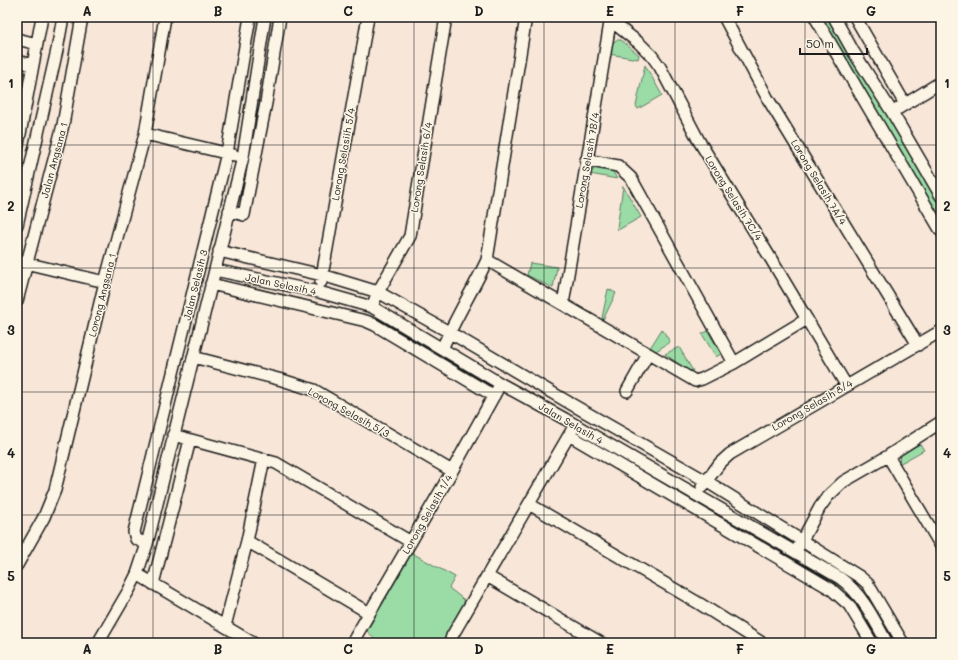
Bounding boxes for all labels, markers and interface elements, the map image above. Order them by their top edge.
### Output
text: A [82,2,92,19]
text: B [214,2,223,19]
text: C [343,2,353,19]
text: D [474,2,484,19]
text: E [606,2,614,19]
text: F [736,2,744,19]
text: G [866,2,876,19]
scale bar [800,30,867,56]
text: 50 m [806,35,834,51]
text: 1 [8,74,14,91]
text: 1 [944,74,950,91]
street label: Lorong Selasiih 5/4 [328,106,358,202]
street label: Lorong Selasih 7B/4 [572,111,602,209]
street label: Jalan Angsana 1 [37,121,71,199]
street label: Lorong Selasih 6/4 [407,121,435,213]
street label: Lorong Selasih 7A/4 [788,137,850,228]
street label: Lorong Selasih 7C/4 [702,153,766,243]
text: 2 [7,197,15,214]
text: 2 [943,197,951,214]
street label: Jalan Selasih 3 [179,248,211,322]
street label: Lorong Angsana 1 [85,252,119,338]
street label: Jalan Selasih 4 [244,270,318,298]
text: 3 [7,321,15,338]
text: 3 [943,321,951,338]
street label: Lorong Selasih 8/4 [769,376,855,434]
street label: Lorong Selasih 5/3 [306,384,392,440]
street label: Jalan Selasih 4 [536,399,606,447]
text: 4 [7,444,15,461]
text: 4 [943,444,951,461]
street label: Lorong Selasih 1/4 [399,472,456,556]
text: 5 [7,567,15,584]
text: 5 [943,567,951,584]
text: A [82,640,92,657]
text: B [214,640,223,657]
text: C [343,640,353,657]
text: D [474,640,484,657]
text: E [606,640,614,657]
text: F [736,640,744,657]
text: G [866,640,876,657]

